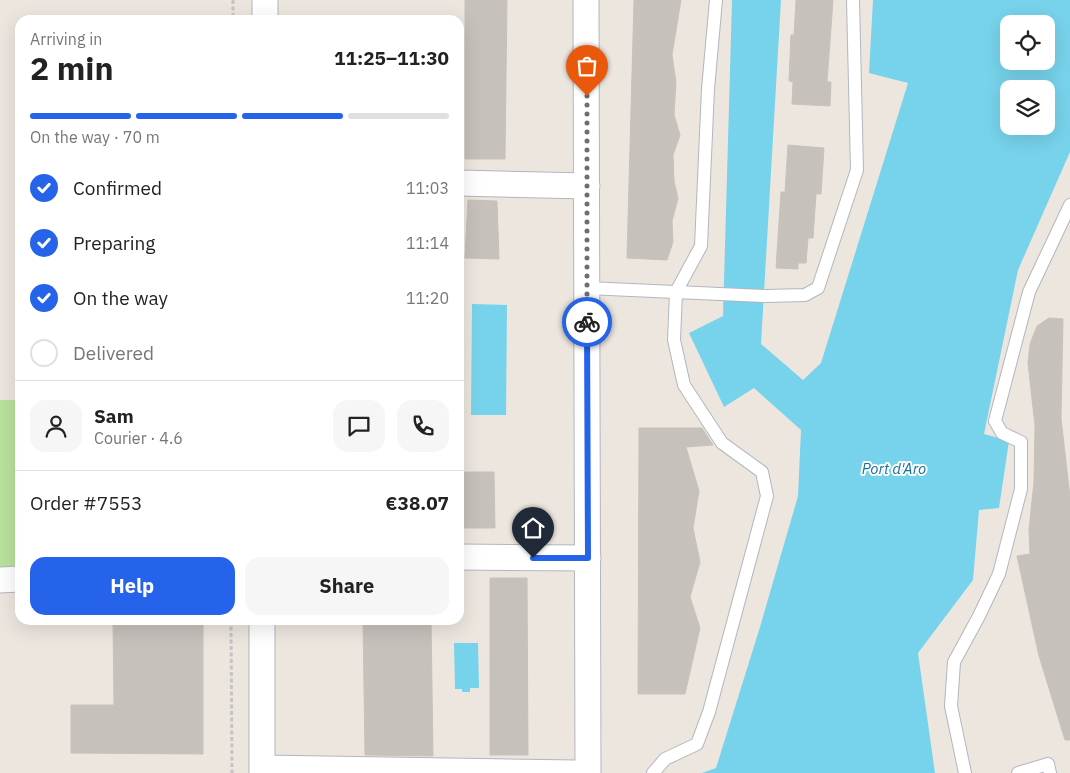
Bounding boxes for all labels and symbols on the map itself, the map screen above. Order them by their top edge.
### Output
pin [566,45,608,96]
courier [562,297,612,347]
water label: Port d'Aro [862,459,926,478]
pin [512,507,554,558]

